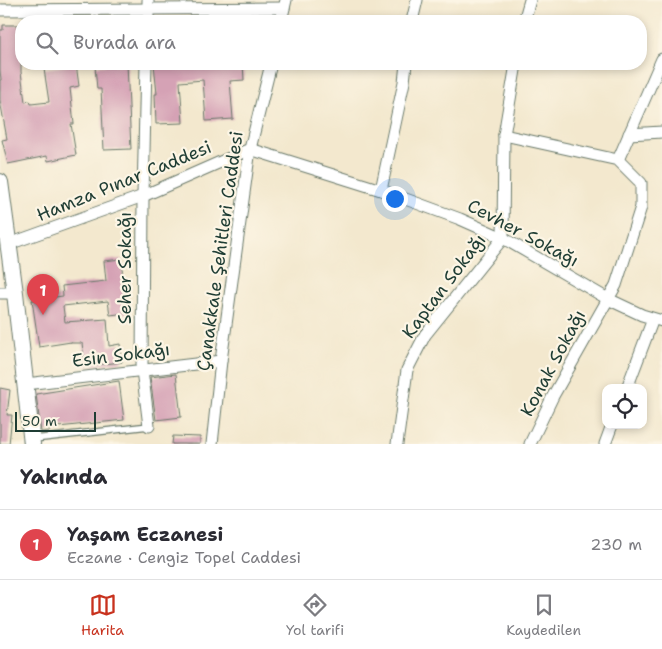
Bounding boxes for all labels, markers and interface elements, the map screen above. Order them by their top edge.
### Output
search box [15,15,647,70]
icon: search [33,29,61,57]
text: Burada ara [73,30,176,55]
street label: Çanakkale Şehitleri Caddesi [191,129,249,373]
street label: Hamza Pınar Caddesi [33,135,215,227]
your location [382,186,408,212]
street label: Cevher Sokağı [463,194,583,272]
street label: Seher Sokağı [113,212,137,324]
street label: Kaptan Sokağı [397,229,491,343]
pin: 1 [27,274,59,315]
street label: Konak Sokağı [515,305,591,421]
street label: Esin Sokağı [71,337,171,373]
map controls [602,384,647,429]
button: locate [602,384,647,429]
scale bar [15,409,96,432]
text: 50 m [22,412,57,430]
text: Yakında [20,463,107,491]
text: Yaşam Eczanesi [67,522,223,547]
text: 1 [32,534,40,555]
text: 230 m [590,534,642,555]
text: Eczane · Cengiz Topel Caddesi [67,547,301,568]
tab: Harita [81,591,124,639]
tab: Yol tarifi [286,591,344,639]
tab: Kaydedilen [506,591,581,639]

